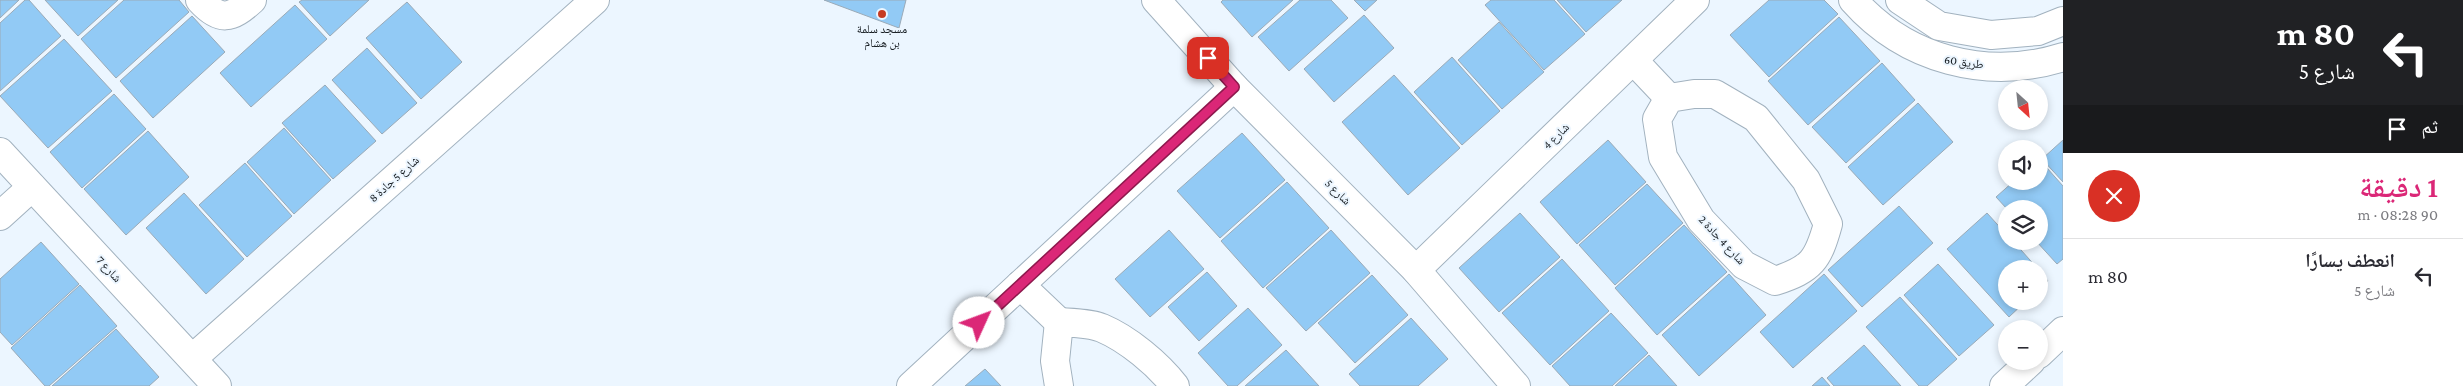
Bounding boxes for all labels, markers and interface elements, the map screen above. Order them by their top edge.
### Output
marker: مسجد سلمة بن هشام [876,8,888,20]
text: 80 m [2277,14,2355,53]
icon: left [2373,20,2438,85]
place label: مسجد سلمة بن هشام [857,22,907,51]
pin [1187,37,1229,79]
icon: arrive [1194,44,1222,72]
street label: طريق 60 [1943,52,1985,72]
text: شارع 5 [2299,59,2355,84]
north arrow [1998,80,2048,130]
map controls [1998,80,2048,370]
icon: arrive [2383,115,2411,143]
text: ثم [2421,116,2438,137]
street label: شارع 4 [1540,120,1573,153]
button: sound [1998,140,2048,190]
street label: شارع 5 جادة 8 [366,153,423,206]
button: close [2088,170,2140,222]
text: 1 دقيقة [2359,170,2438,203]
street label: شارع 5 [1321,176,1354,209]
button: layers [1998,200,2048,250]
text: 90 m · 08:28 [2358,206,2438,223]
street label: شارع 4 جادة 2 [1695,213,1748,268]
text: انعطف يسارًا [2305,250,2395,271]
street label: شارع 7 [93,253,125,286]
button: + [1998,260,2048,310]
icon: left [2410,262,2438,290]
text: 80 m [2088,266,2128,287]
text: شارع 5 [2354,282,2395,299]
position arrow [952,296,1004,348]
button: − [1998,320,2048,370]

